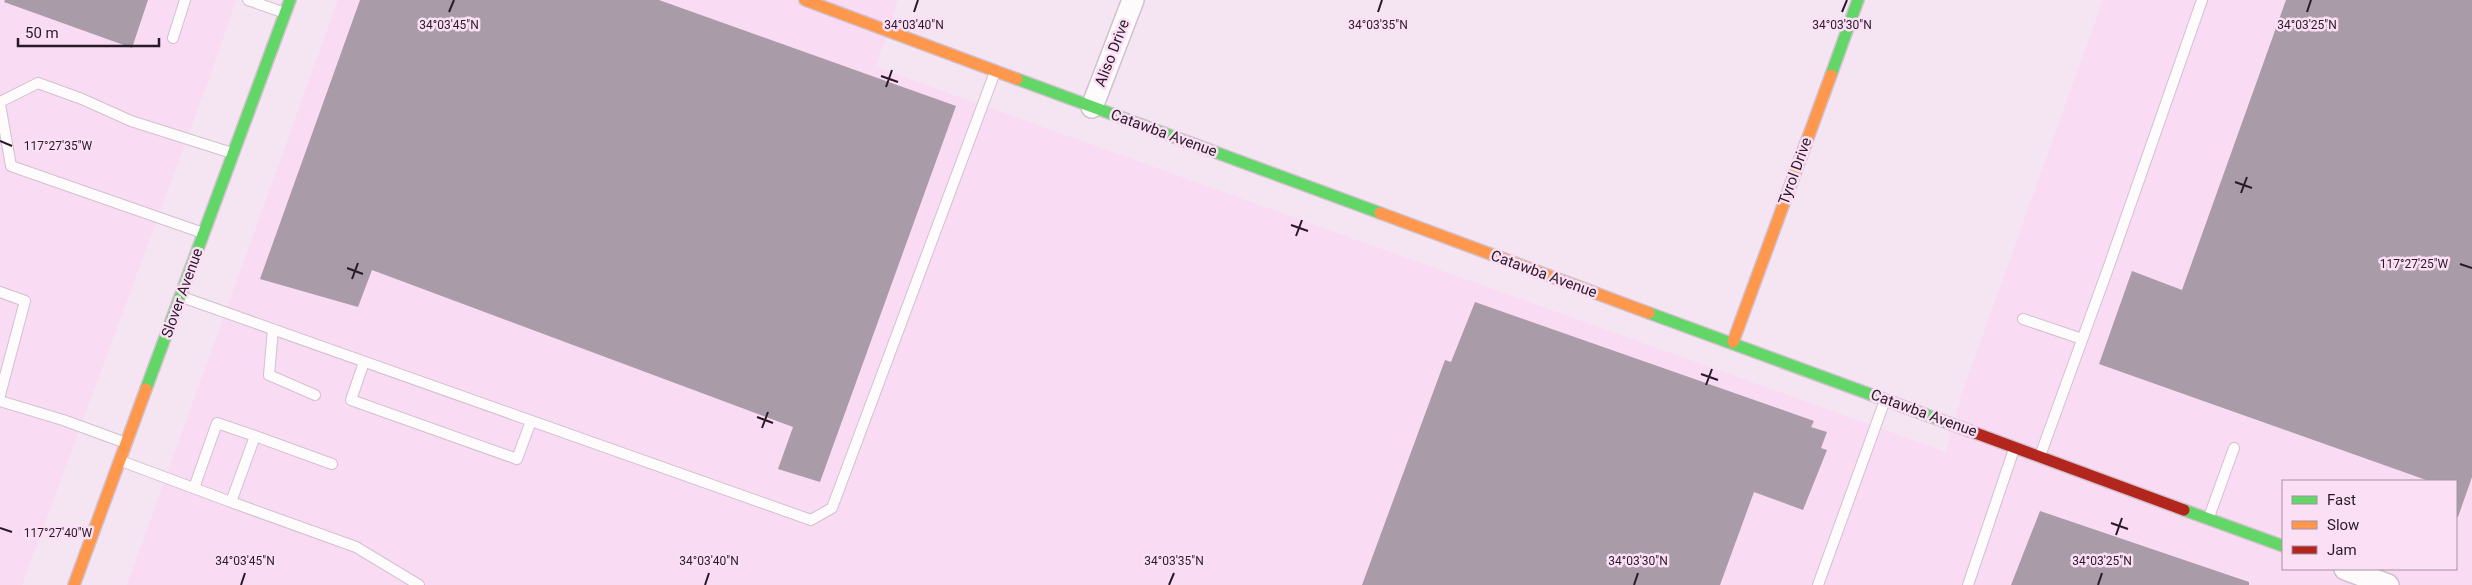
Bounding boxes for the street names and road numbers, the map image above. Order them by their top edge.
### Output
street label: Aliso Drive [1091,17,1133,89]
street label: Catawba Avenue [1108,105,1220,161]
street label: Tyrol Drive [1775,135,1815,207]
street label: Slover Avenue [157,246,207,340]
street label: Catawba Avenue [1488,246,1600,302]
street label: Catawba Avenue [1868,385,1980,441]

